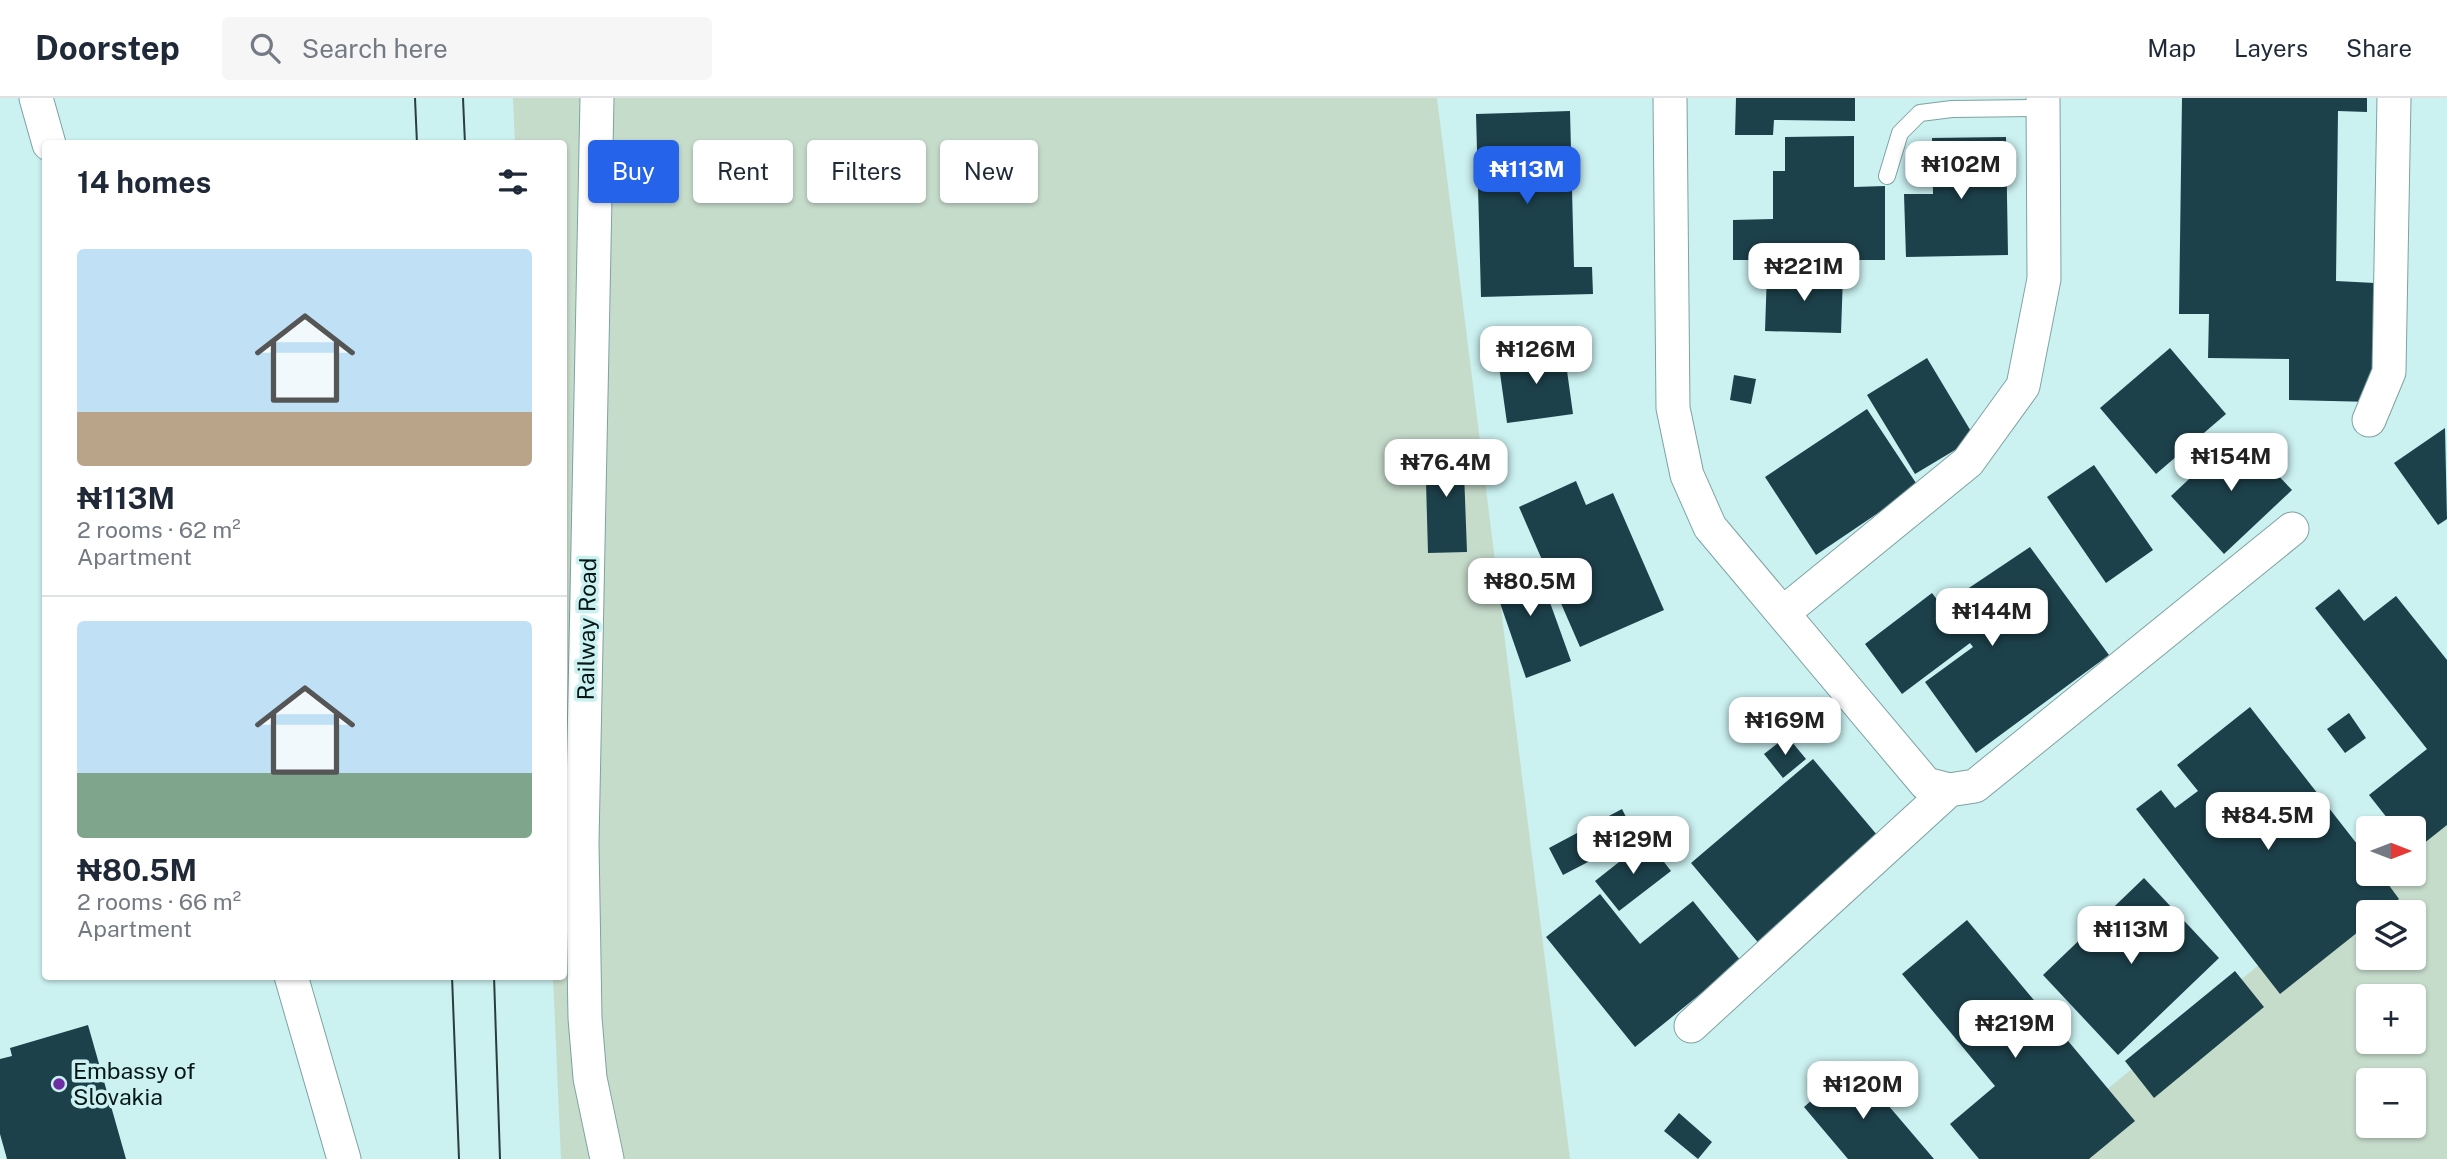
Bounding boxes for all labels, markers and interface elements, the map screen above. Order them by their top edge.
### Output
search box [222,17,712,80]
text: Doorstep [35,29,180,67]
icon: search [246,29,284,67]
text: Search here [302,33,448,64]
text: Map [2147,34,2196,62]
text: Layers [2234,34,2308,62]
text: Share [2346,34,2412,62]
chip: Buy [588,140,679,203]
chip: Rent [693,140,793,203]
chip: Filters [807,140,926,203]
chip: New [940,140,1038,203]
pin: ₦102M [1912,141,2010,201]
pin: ₦113M [1478,146,1576,206]
text: ₦102M [1921,150,2001,177]
text: ₦113M [1489,155,1565,182]
icon: filters [494,163,532,201]
text: 14 homes [77,164,211,200]
pin: ₦221M [1755,244,1853,303]
text: ₦221M [1764,252,1844,279]
icon: home [242,295,368,421]
pin: ₦126M [1487,327,1585,386]
text: ₦126M [1496,335,1576,362]
pin: ₦154M [2182,434,2280,493]
pin: ₦76.4M [1389,440,1503,499]
text: ₦154M [2191,442,2271,469]
text: ₦76.4M [1401,448,1491,475]
text: ₦113M [77,480,175,516]
text: 2 rooms · 62 m² [77,516,241,543]
text: Apartment [77,543,192,570]
street label: Railway Road [572,557,601,701]
pin: ₦80.5M [1473,559,1587,618]
text: ₦80.5M [1484,567,1576,594]
pin: ₦144M [1943,588,2041,648]
text: ₦144M [1952,597,2032,624]
icon: home [242,667,368,793]
pin: ₦169M [1736,698,1834,757]
text: ₦169M [1745,706,1825,733]
pin: ₦84.5M [2211,792,2325,852]
text: ₦84.5M [2222,801,2314,828]
pin: ₦129M [1584,816,1682,876]
north arrow [2356,816,2426,886]
map controls [2356,816,2426,1138]
text: ₦129M [1593,825,1673,852]
text: ₦80.5M [77,852,197,888]
text: 2 rooms · 66 m² [77,888,241,915]
button: layers [2356,900,2426,970]
pin: ₦113M [2082,906,2180,966]
text: Apartment [77,915,192,942]
text: ₦113M [2093,915,2169,942]
button: + [2356,984,2426,1054]
pin: ₦219M [1966,1000,2064,1060]
text: ₦219M [1975,1009,2055,1036]
place label: Embassy of Slovakia [73,1057,195,1110]
pin: ₦120M [1814,1062,1912,1121]
button: − [2356,1068,2426,1138]
text: ₦120M [1823,1070,1903,1097]
marker: Embassy of Slovakia [51,1076,67,1092]

